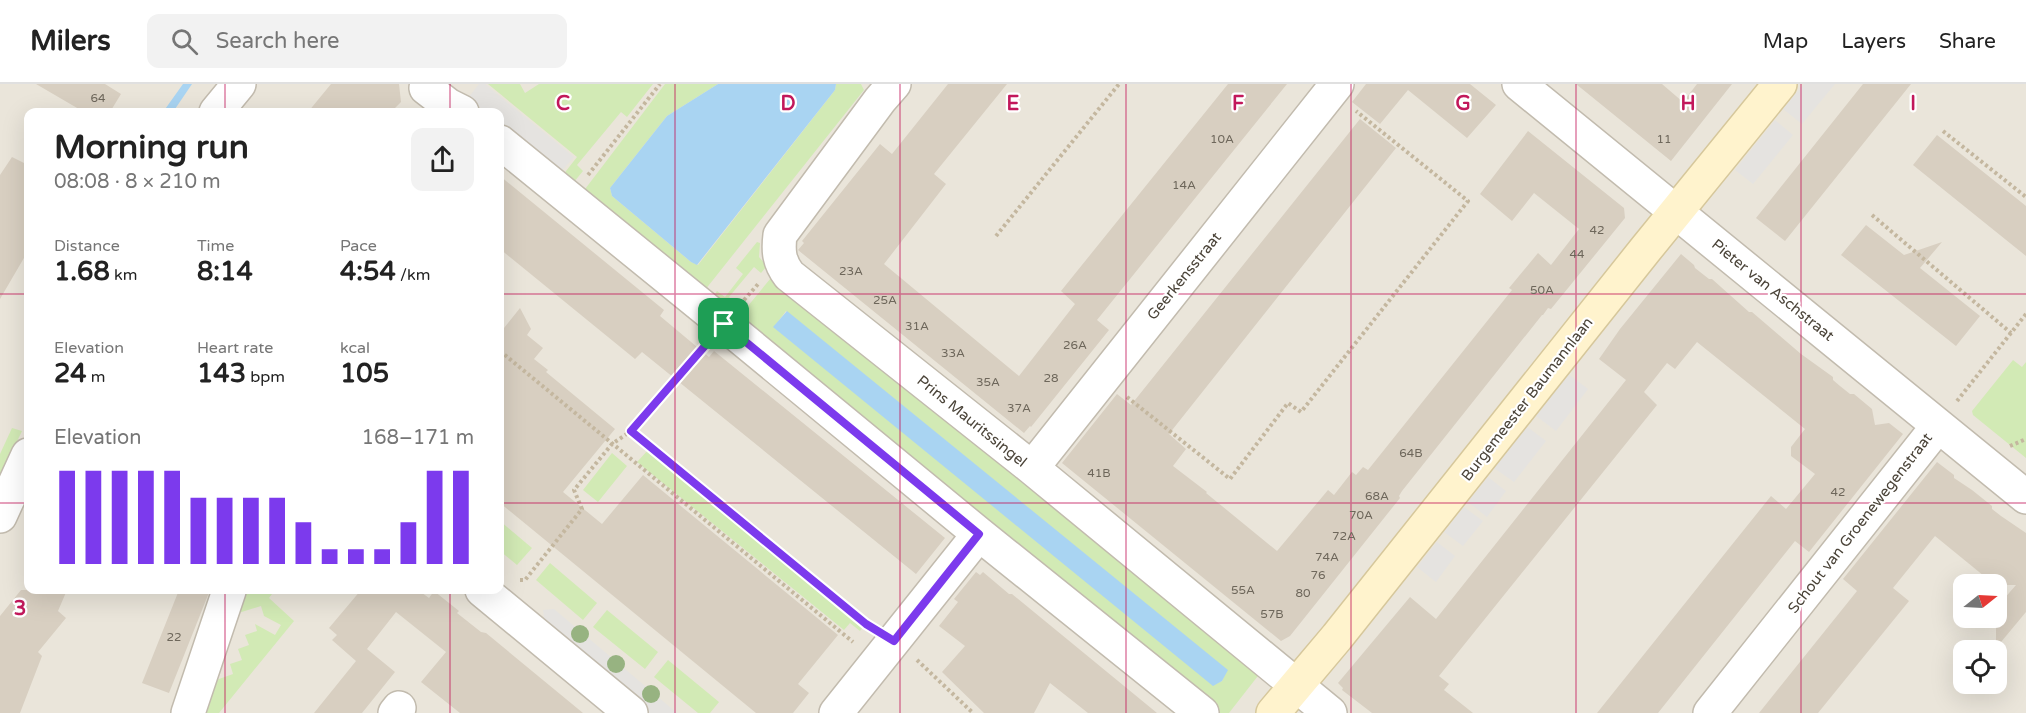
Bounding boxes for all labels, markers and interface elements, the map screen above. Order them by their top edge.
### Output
search box [147,14,567,68]
text: Milers [30,24,111,58]
icon: search [168,25,201,58]
text: Search here [216,28,339,54]
text: Map [1763,29,1808,54]
text: Layers [1841,29,1906,54]
text: Share [1939,29,1996,54]
house number: 64 [90,91,106,105]
text: C [556,92,570,116]
text: D [780,92,796,116]
text: E [1007,92,1020,116]
text: F [1232,92,1244,116]
text: G [1455,92,1471,116]
text: H [1680,92,1696,116]
text: I [1910,92,1916,116]
text: Morning run [54,128,249,167]
button: share [411,128,474,191]
house number: 10A [1210,132,1234,146]
house number: 11 [1656,132,1672,146]
text: 08:08 · 8 × 210 m [54,170,221,194]
house number: 14A [1172,178,1196,192]
house number: 42 [1589,223,1605,237]
street label: Geerkensstraat [1143,228,1225,324]
street label: Pieter van Aschstraat [1708,235,1838,345]
text: Distance [54,236,120,256]
text: Time [197,236,234,256]
text: Pace [340,236,377,256]
house number: 44 [1569,247,1585,261]
text: 1.68 [54,256,110,287]
text: 8:14 [197,256,253,287]
text: 4:54 [340,256,396,287]
house number: 23A [839,264,863,278]
text: km [110,265,137,285]
text: /km [396,265,430,285]
house number: 50A [1530,283,1554,297]
house number: 25A [873,293,897,307]
pin [698,298,749,349]
icon: arrive [707,307,740,340]
street label: Burgemeester Baumannlaan [1458,314,1596,484]
house number: 31A [905,319,929,333]
text: Elevation [54,338,124,358]
text: Heart rate [197,338,273,358]
text: kcal [340,338,370,358]
house number: 26A [1063,338,1087,352]
house number: 33A [941,346,965,360]
text: 24 [54,358,87,389]
text: 143 [197,358,246,389]
text: 105 [340,358,389,389]
text: m [87,367,106,387]
text: bpm [246,367,285,387]
street label: Prins Mauritssingel [914,371,1030,471]
house number: 28 [1043,371,1059,385]
house number: 35A [976,375,1000,389]
house number: 37A [1007,401,1031,415]
text: Elevation [54,426,141,450]
text: 168–171 m [361,426,474,450]
street label: Schout van Groenewegenstraat [1784,429,1936,617]
house number: 64B [1399,446,1423,460]
house number: 41B [1087,466,1111,480]
house number: 42 [1830,485,1846,499]
house number: 68A [1365,489,1389,503]
house number: 70A [1349,508,1373,522]
house number: 72A [1332,529,1356,543]
house number: 74A [1315,550,1339,564]
house number: 76 [1310,568,1326,582]
north arrow [1953,574,2007,628]
map controls [1953,574,2007,694]
house number: 55A [1231,583,1255,597]
house number: 80 [1295,586,1311,600]
text: 3 [14,597,26,621]
house number: 57B [1260,607,1284,621]
house number: 22 [166,630,182,644]
button: locate [1953,640,2007,694]

